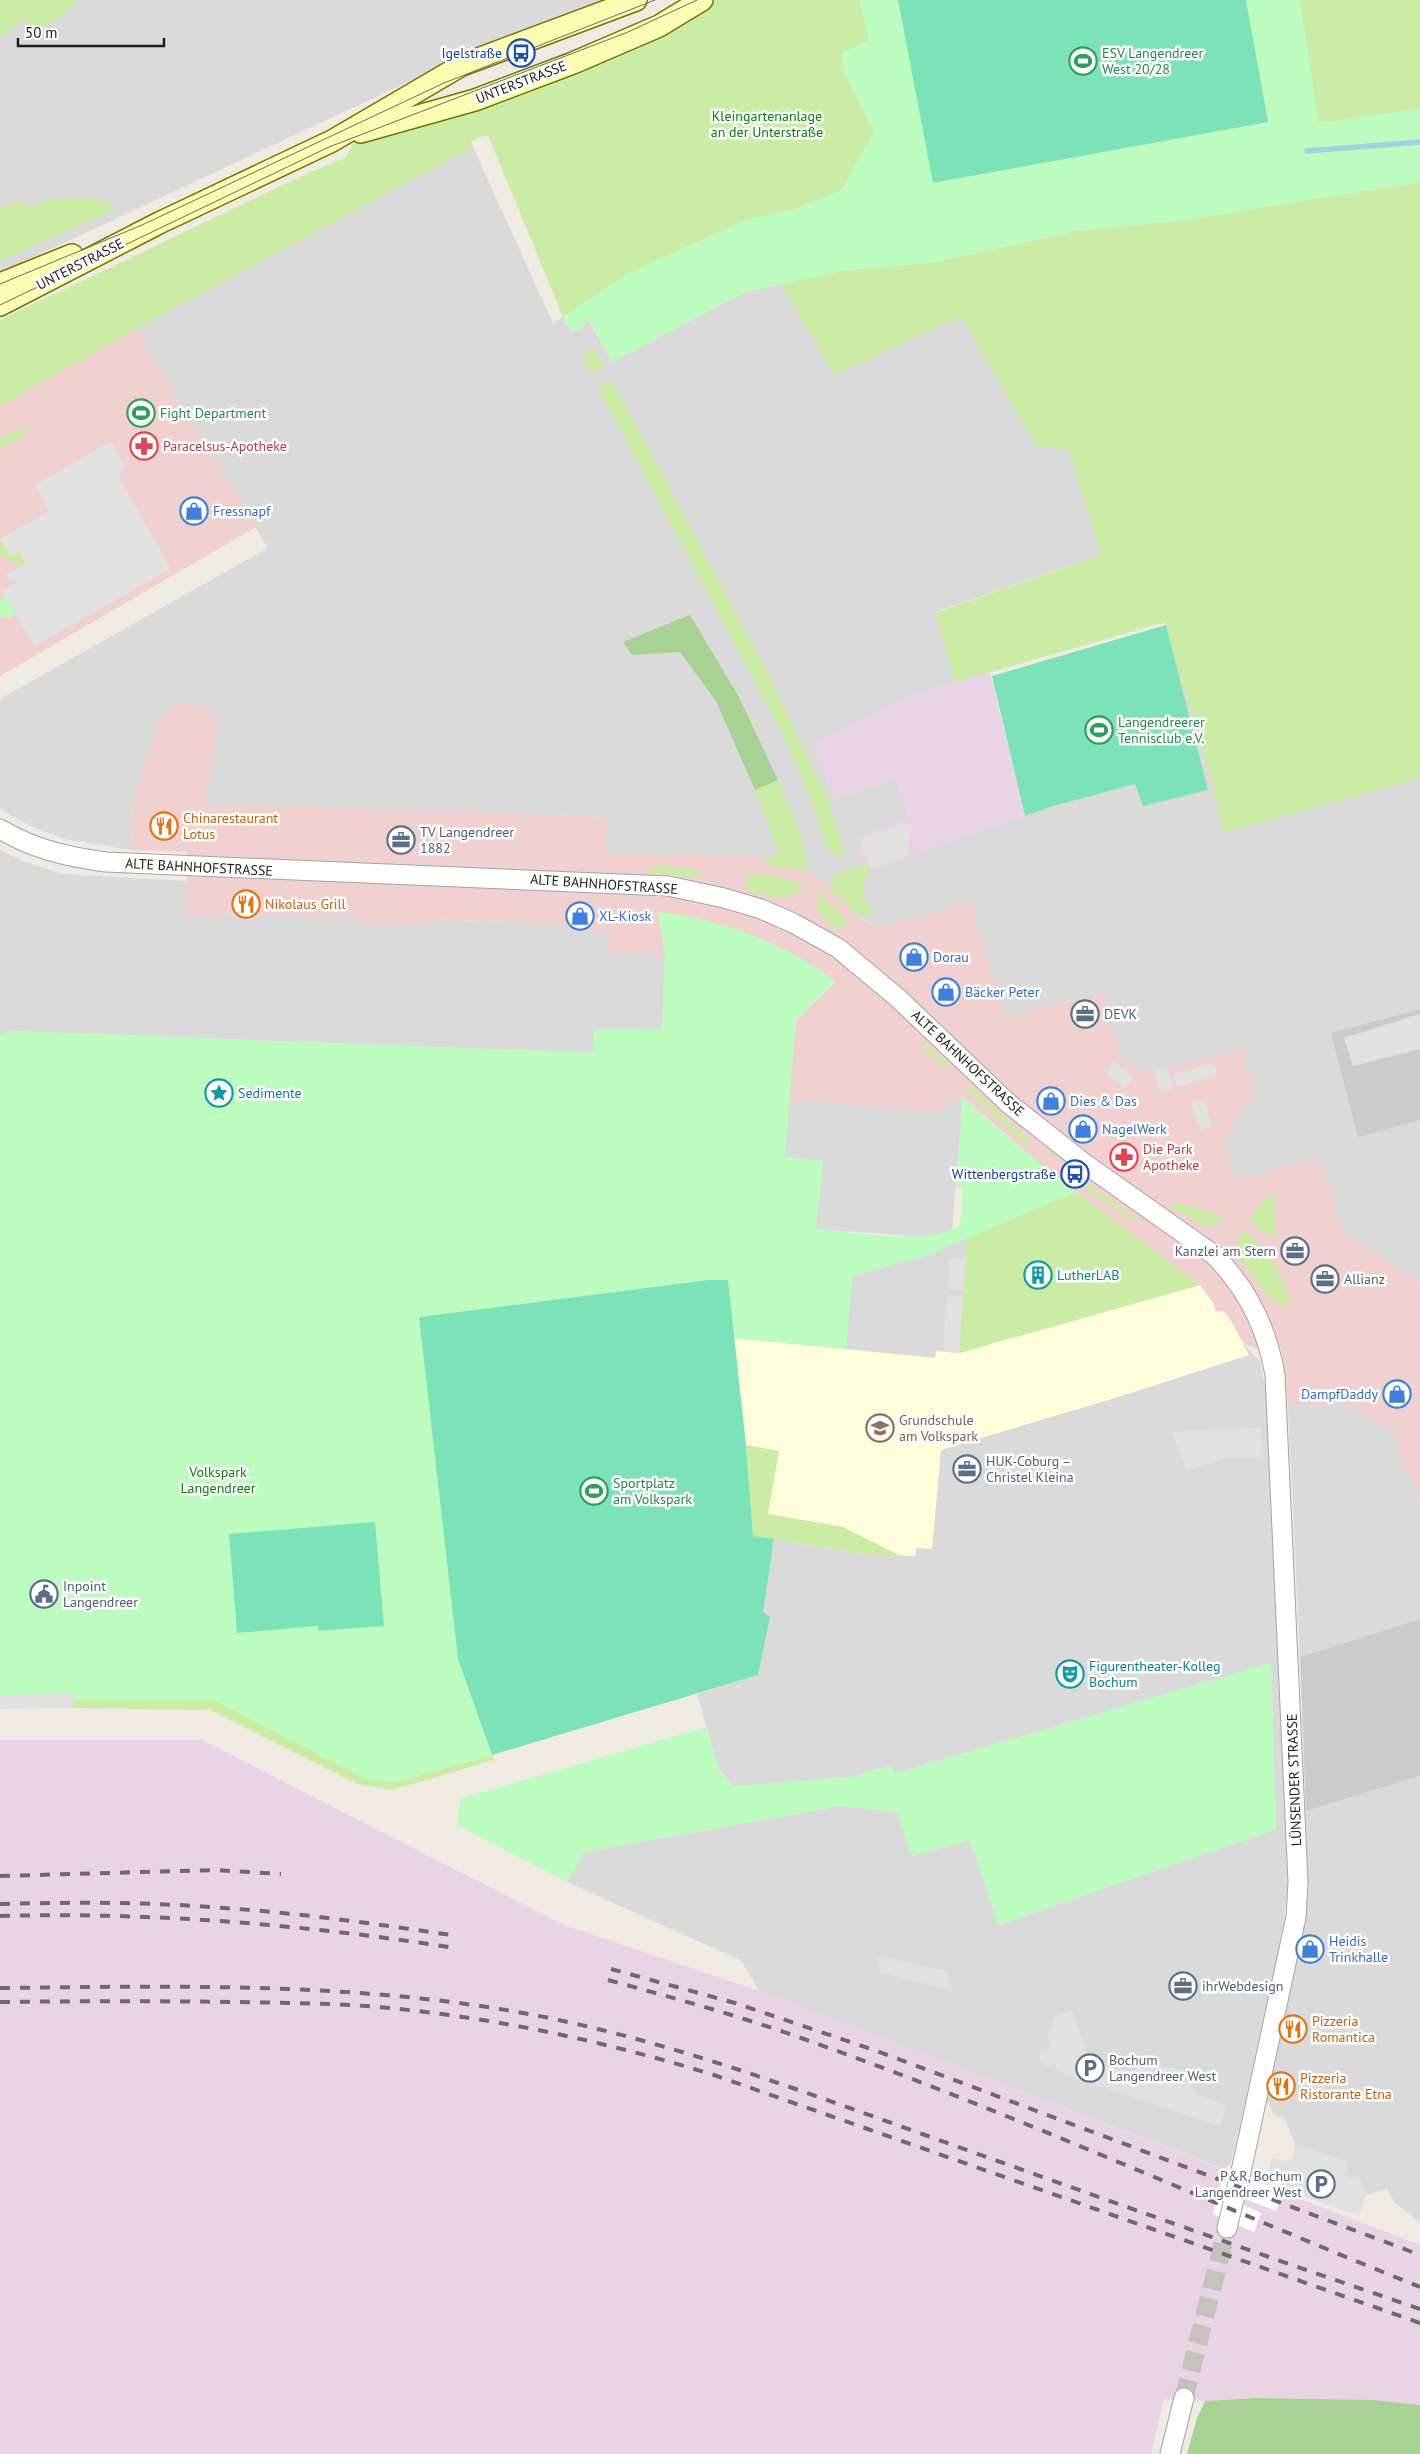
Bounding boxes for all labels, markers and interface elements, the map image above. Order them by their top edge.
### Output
scale bar [18,15,164,47]
text: 50 m [25,23,58,42]
bus stop icon: Igelstraße [506,38,536,68]
place label: Igelstraße [441,44,502,62]
place label: ESV Langendreer West 20/28 [1102,44,1203,78]
sports icon: ESV Langendreer West 20/28 [1068,46,1098,76]
street label: UNTERSTRASSE [473,56,569,108]
park label: Kleingartenanlage an der Unterstraße [711,107,823,141]
street label: UNTERSTRASSE [33,234,127,294]
sports icon: Fight Department [126,398,156,428]
place label: Fight Department [160,404,266,422]
pharmacy icon: Paracelsus-Apotheke [129,431,159,461]
place label: Paracelsus-Apotheke [163,437,287,455]
shop icon: Fressnapf [179,496,209,526]
place label: Fressnapf [213,502,271,520]
place label: Langendreerer Tennisclub e.V. [1118,713,1205,747]
sports icon: Langendreerer Tennisclub e.V. [1084,715,1114,745]
place label: Chinarestaurant Lotus [183,809,278,843]
restaurant icon: Chinarestaurant Lotus [149,811,179,841]
place label: TV Langendreer 1882 [420,823,514,857]
office icon: TV Langendreer 1882 [386,825,416,855]
street label: ALTE BAHNHOFSTRASSE [125,854,273,880]
street label: ALTE BAHNHOFSTRASSE [530,870,678,898]
restaurant icon: Nikolaus Grill [231,889,261,919]
place label: Nikolaus Grill [265,895,346,913]
shop icon: XL-Kiosk [565,901,595,931]
place label: XL-Kiosk [599,907,652,925]
shop icon: Dorau [899,942,929,972]
place label: Dorau [933,948,969,966]
shop icon: Bäcker Peter [931,977,961,1007]
place label: Bäcker Peter [965,983,1040,1001]
office icon: DEVK [1070,999,1100,1029]
place label: DEVK [1104,1005,1138,1023]
street label: ALTE BAHNHOFSTRASSE [908,1006,1028,1120]
place icon: Sedimente [204,1078,234,1108]
place label: Sedimente [238,1084,302,1102]
shop icon: Dies & Das [1036,1086,1066,1116]
place label: Dies & Das [1070,1092,1137,1110]
shop icon: NagelWerk [1068,1114,1098,1144]
place label: NagelWerk [1102,1120,1167,1138]
place label: Die Park Apotheke [1143,1140,1199,1174]
pharmacy icon: Die Park Apotheke [1109,1142,1139,1172]
bus stop icon: Wittenbergstraße [1060,1159,1090,1189]
place label: Wittenbergstraße [952,1165,1056,1183]
office icon: Kanzlei am Stern [1280,1236,1310,1266]
place label: Kanzlei am Stern [1175,1242,1276,1260]
building icon: LutherLAB [1023,1260,1053,1290]
office icon: Allianz [1310,1264,1340,1294]
place label: LutherLAB [1057,1266,1119,1284]
place label: Allianz [1344,1270,1385,1288]
shop icon: DampfDaddy [1382,1379,1412,1409]
place label: DampfDaddy [1301,1385,1378,1403]
place label: Grundschule am Volkspark [899,1411,978,1445]
school or university icon: Grundschule am Volkspark [865,1413,895,1443]
place label: HUK-Coburg – Christel Kleina [986,1452,1074,1486]
office icon: HUK-Coburg – Christel Kleina [952,1454,982,1484]
park label: Volkspark Langendreer [181,1463,256,1497]
place label: Sportplatz am Volkspark [613,1474,692,1508]
sports icon: Sportplatz am Volkspark [579,1476,609,1506]
place label: Inpoint Langendreer [63,1577,138,1611]
public building icon: Inpoint Langendreer [29,1579,59,1609]
place label: Figurentheater-Kolleg Bochum [1089,1657,1221,1691]
theatre icon: Figurentheater-Kolleg Bochum [1055,1659,1085,1689]
street label: LÜNSENDER STRASSE [1283,1713,1305,1847]
place label: Heidis Trinkhalle [1329,1932,1388,1966]
shop icon: Heidis Trinkhalle [1295,1934,1325,1964]
office icon: ihrWebdesign [1168,1971,1198,2001]
place label: ihrWebdesign [1202,1977,1283,1995]
place label: Pizzeria Romantica [1312,2012,1375,2046]
restaurant icon: Pizzeria Romantica [1278,2014,1308,2044]
place label: Bochum Langendreer West [1109,2051,1216,2085]
parking icon: Bochum Langendreer West [1075,2053,1105,2083]
place label: Pizzeria Ristorante Etna [1300,2069,1392,2103]
restaurant icon: Pizzeria Ristorante Etna [1266,2071,1296,2101]
place label: P&R, Bochum Langendreer West [1195,2167,1302,2201]
parking icon: P&R, Bochum Langendreer West [1306,2169,1336,2199]

